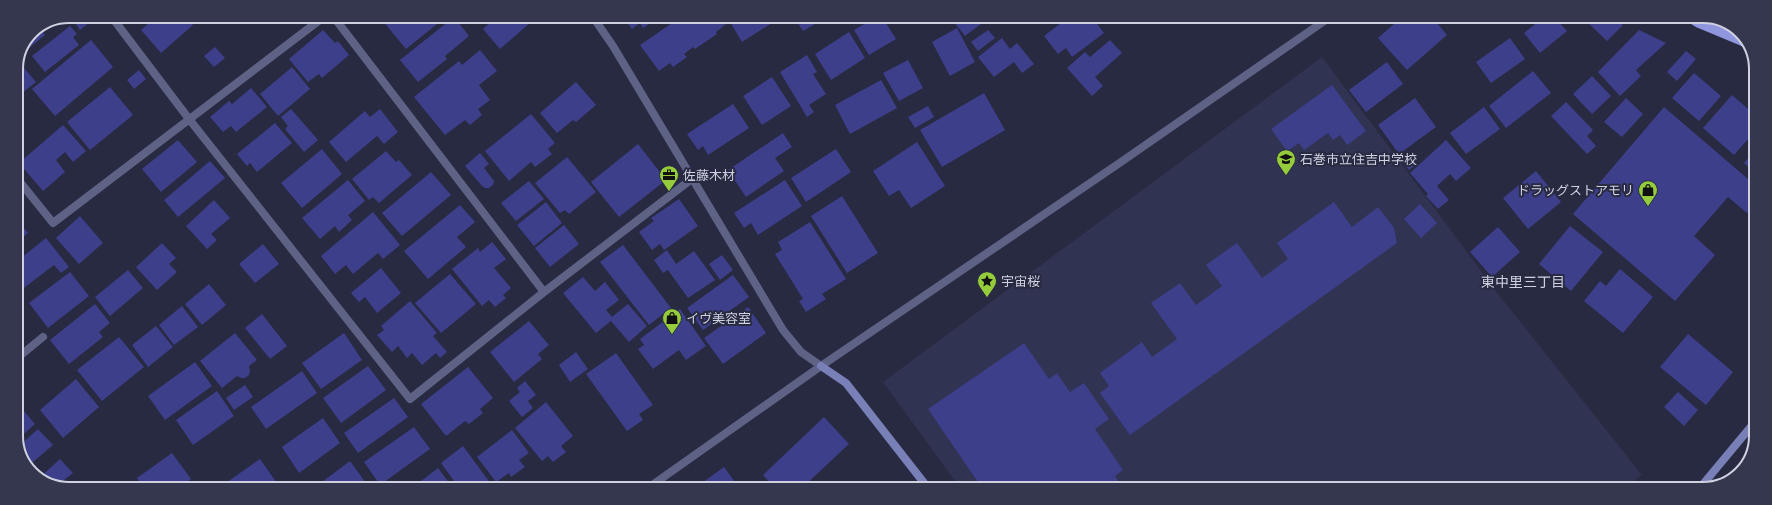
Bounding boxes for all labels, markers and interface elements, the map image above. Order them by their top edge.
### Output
school or university icon: 石巻市立住吉中学校 [1275,148,1297,176]
place label: 石巻市立住吉中学校 [1300,152,1417,167]
office icon: 佐藤木材 [658,164,680,192]
place label: 佐藤木材 [683,168,735,183]
shop icon: ドラッグストアモリ [1637,179,1659,207]
place label: ドラッグストアモリ [1517,183,1634,198]
place icon: 宇宙桜 [976,270,998,298]
place label: 宇宙桜 [1001,274,1040,289]
district label: 東中里三丁目 [1481,274,1565,290]
shop icon: イヴ美容室 [661,307,683,335]
place label: イヴ美容室 [686,311,751,326]

